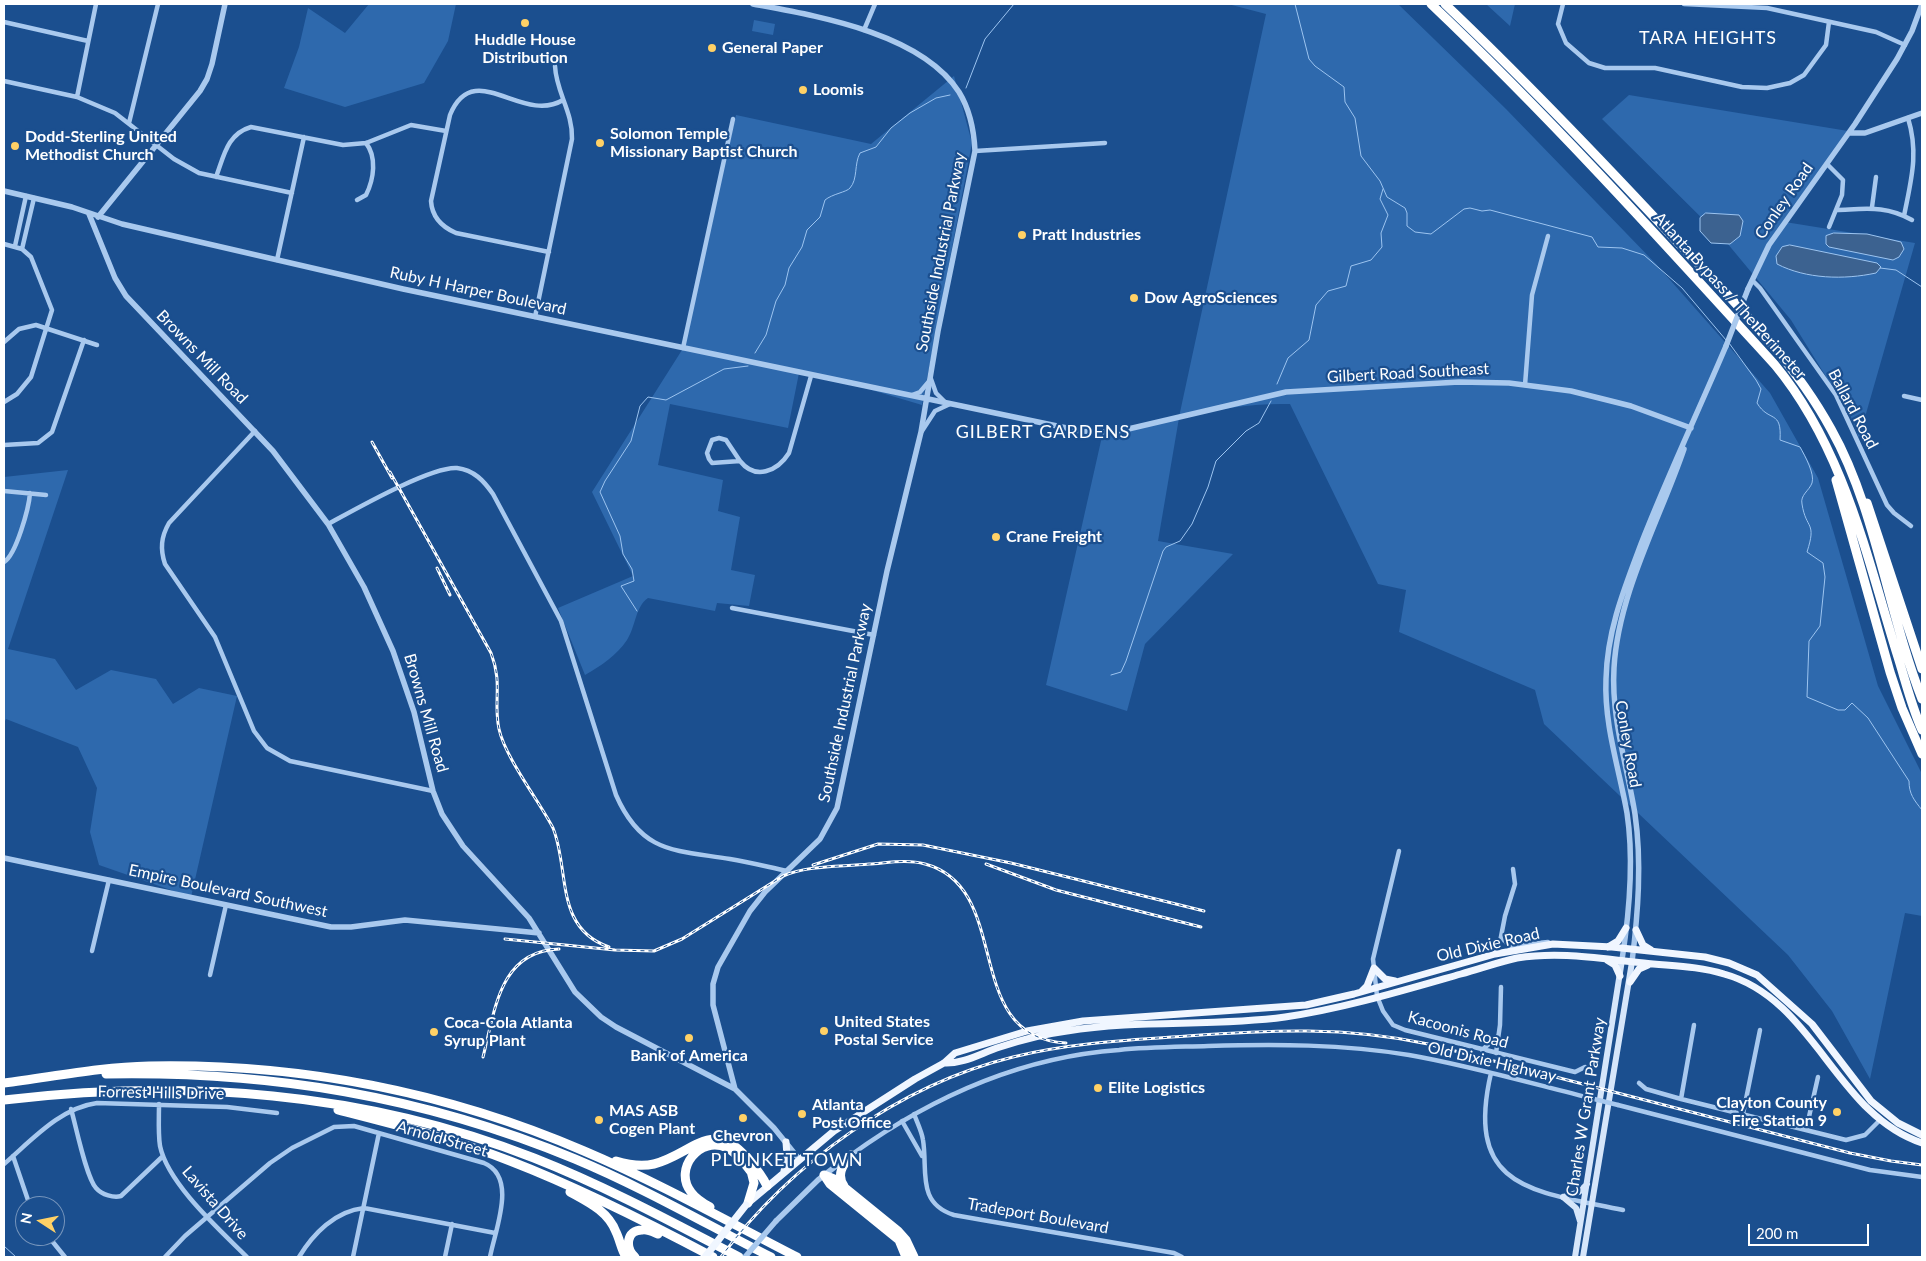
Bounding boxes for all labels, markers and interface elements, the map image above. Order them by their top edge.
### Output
marker: Huddle House Distribution [519,17,531,29]
district label: TARA HEIGHTS [1637,27,1779,49]
place label: Huddle House Distribution [474,30,576,68]
place label: General Paper [722,38,823,58]
marker: General Paper [706,42,718,54]
place label: Loomis [813,80,864,100]
marker: Loomis [797,84,809,96]
place label: Solomon Temple Missionary Baptist Church [610,124,798,162]
place label: Dodd-Sterling United Methodist Church [25,127,177,165]
marker: Solomon Temple Missionary Baptist Church [594,137,606,149]
marker: Dodd-Sterling United Methodist Church [9,140,21,152]
street label: Southside Industrial Parkway [912,151,970,353]
street label: Conley Road [1751,159,1817,243]
street label: Atlanta Bypass / The Perimeter [1650,208,1810,384]
place label: Pratt Industries [1032,225,1141,245]
marker: Pratt Industries [1016,229,1028,241]
street label: Ruby H Harper Boulevard [388,263,568,319]
place label: Dow AgroSciences [1144,288,1277,308]
marker: Dow AgroSciences [1128,292,1140,304]
street label: Browns Mill Road [152,306,252,408]
street label: Gilbert Road Southeast [1326,359,1490,387]
street label: Ballard Road [1824,366,1882,452]
district label: GILBERT GARDENS [954,421,1132,443]
place label: Crane Freight [1006,527,1102,547]
marker: Crane Freight [990,531,1002,543]
street label: Southside Industrial Parkway [815,602,875,804]
street label: Browns Mill Road [400,651,452,775]
street label: Conley Road [1611,699,1645,789]
street label: Empire Boulevard Southwest [127,861,329,921]
street label: Old Dixie Road [1435,924,1541,966]
street label: Kacoonis Road [1406,1007,1510,1053]
place label: United States Postal Service [834,1012,934,1050]
place label: Coca-Cola Atlanta Syrup Plant [444,1013,573,1051]
street label: Charles W Grant Parkway [1562,1016,1610,1198]
marker: United States Postal Service [818,1025,830,1037]
marker: Coca-Cola Atlanta Syrup Plant [428,1026,440,1038]
marker: Bank of America [683,1032,695,1044]
street label: Old Dixie Highway [1426,1038,1558,1086]
place label: Bank of America [630,1046,748,1066]
place label: Elite Logistics [1108,1078,1205,1098]
street label: Forrest Hills Drive [98,1082,224,1104]
marker: Elite Logistics [1092,1082,1104,1094]
place label: Clayton County Fire Station 9 [1716,1093,1827,1131]
place label: Atlanta Post Office [812,1095,891,1133]
place label: MAS ASB Cogen Plant [609,1101,695,1139]
marker: Clayton County Fire Station 9 [1831,1106,1843,1118]
marker: Atlanta Post Office [796,1108,808,1120]
marker: Chevron [737,1112,749,1124]
marker: MAS ASB Cogen Plant [593,1114,605,1126]
street label: Arnold Street [394,1117,490,1161]
place label: Chevron [713,1126,773,1146]
district label: PLUNKET TOWN [709,1149,865,1171]
street label: Lavista Drive [178,1162,252,1244]
street label: Tradeport Boulevard [966,1194,1110,1238]
north arrow [15,1196,65,1246]
text: N [16,1211,35,1225]
scale bar [1751,1214,1872,1246]
text: 200 m [1756,1224,1798,1242]

